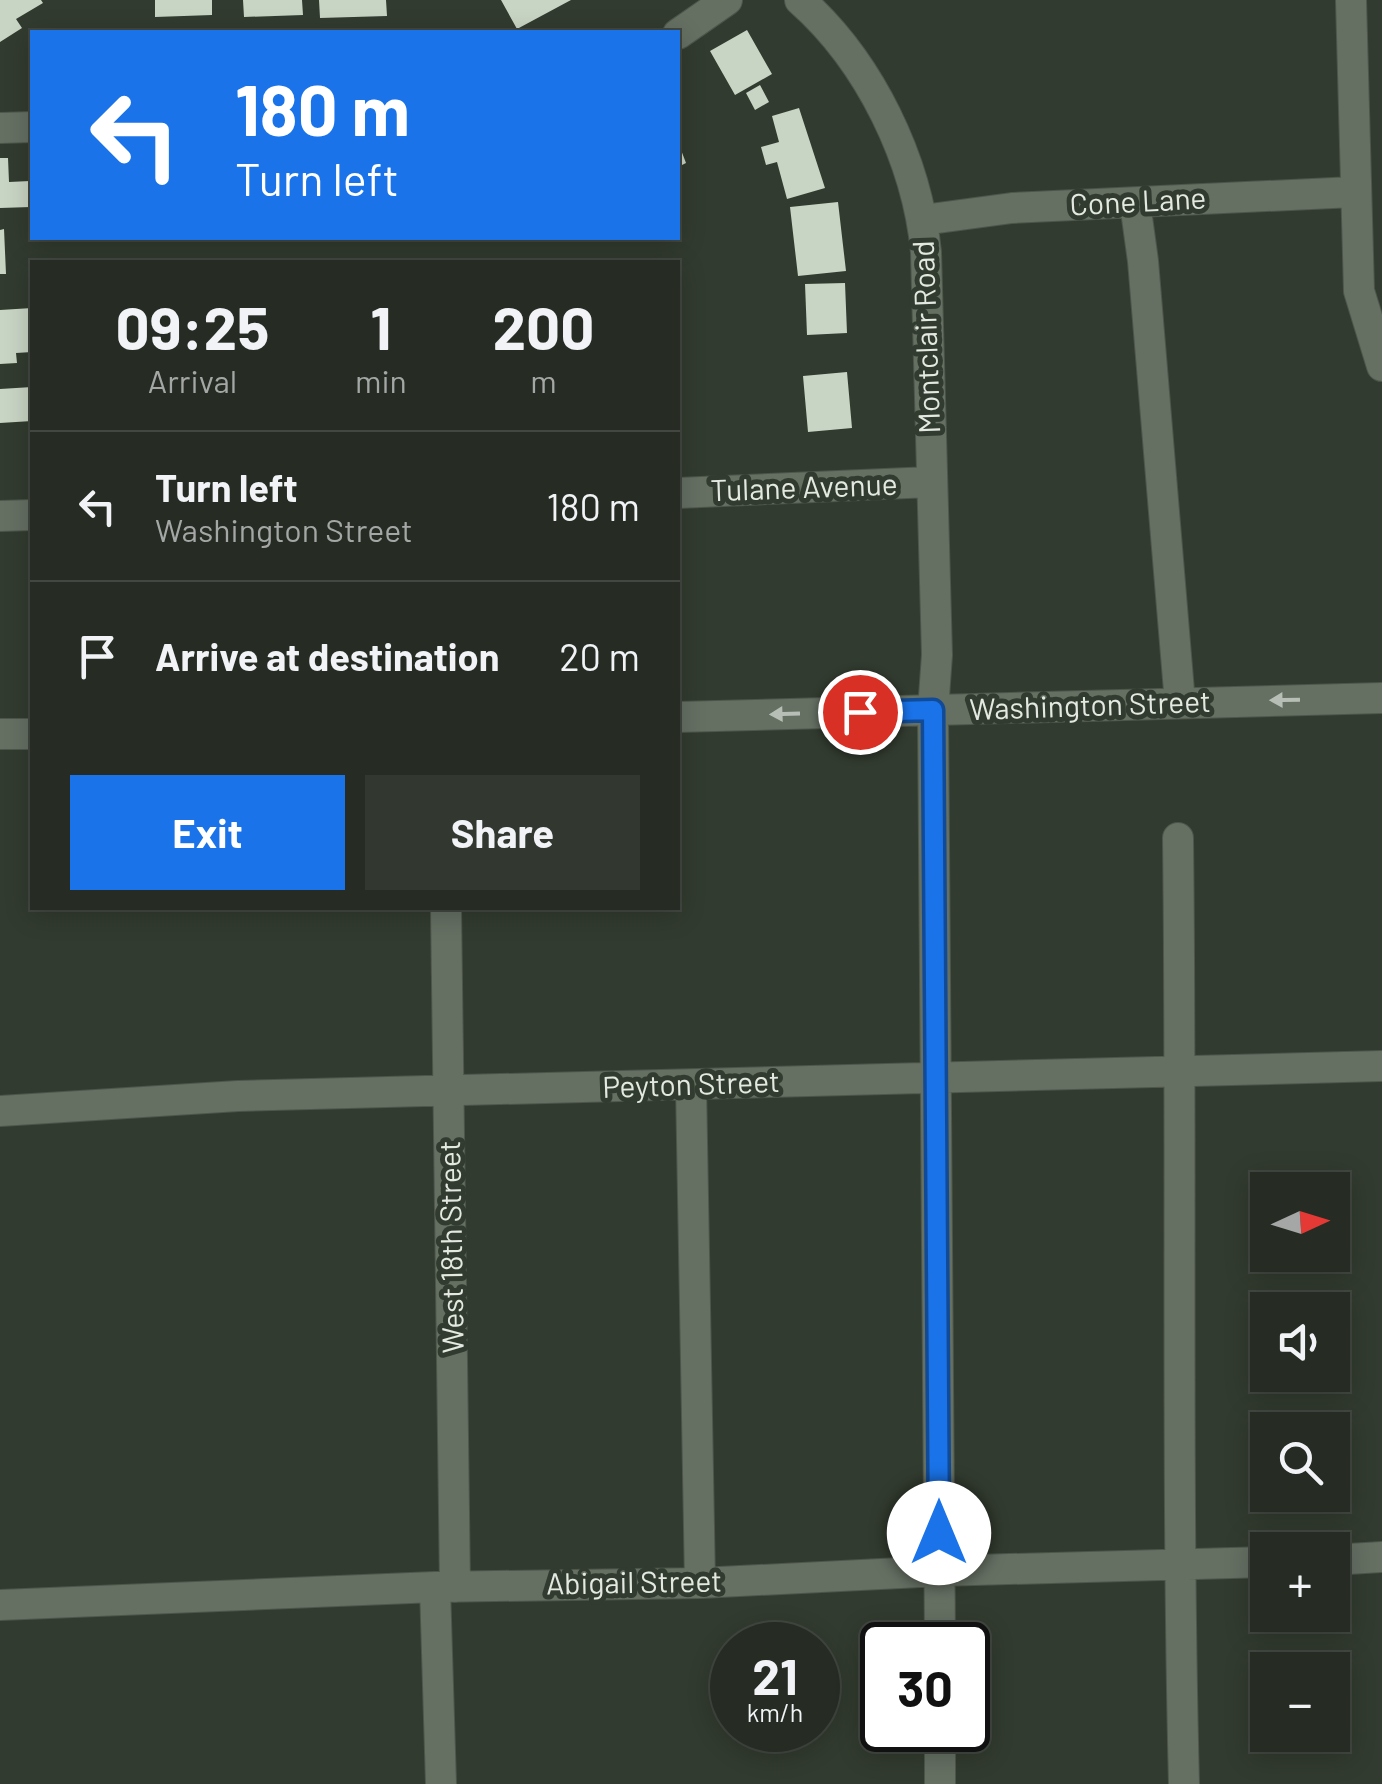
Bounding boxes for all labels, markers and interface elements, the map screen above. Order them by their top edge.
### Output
text: 180 m [235,66,410,150]
icon: left [70,70,200,200]
text: Turn left [235,151,399,205]
street label: Cone Lane [1069,178,1207,222]
street label: Montclair Road [904,240,946,434]
text: 09:25 [116,290,269,362]
text: 1 [370,290,392,362]
text: 200 [492,290,594,362]
text: Arrival [148,361,237,399]
text: min [355,361,407,399]
text: m [530,361,557,399]
text: Turn left [155,464,298,510]
street label: Tulane Avenue [710,465,898,507]
icon: left [70,479,125,534]
text: 180 m [546,483,640,529]
text: Washington Street [155,510,413,548]
icon: arrive [70,629,125,684]
text: Arrive at destination [155,633,500,679]
text: 20 m [559,633,640,679]
pin [818,670,903,755]
street label: Washington Street [969,682,1211,726]
icon: arrive [833,685,888,740]
one-way arrow [1268,693,1300,709]
one-way arrow [768,706,800,722]
button: Exit [70,775,345,890]
button: Share [365,775,640,890]
street label: Peyton Street [602,1062,780,1104]
street label: West 18th Street [430,1140,470,1354]
north arrow [1250,1172,1350,1272]
map controls [1250,1172,1350,1752]
button: sound [1250,1292,1350,1392]
button: search [1250,1412,1350,1512]
position arrow [887,1481,991,1585]
button: + [1250,1532,1350,1632]
street label: Abigail Street [546,1561,722,1601]
speed limit sign: 30 [860,1622,990,1752]
text: 21 [752,1645,798,1705]
button: − [1250,1652,1350,1752]
text: km/h [747,1697,803,1727]

